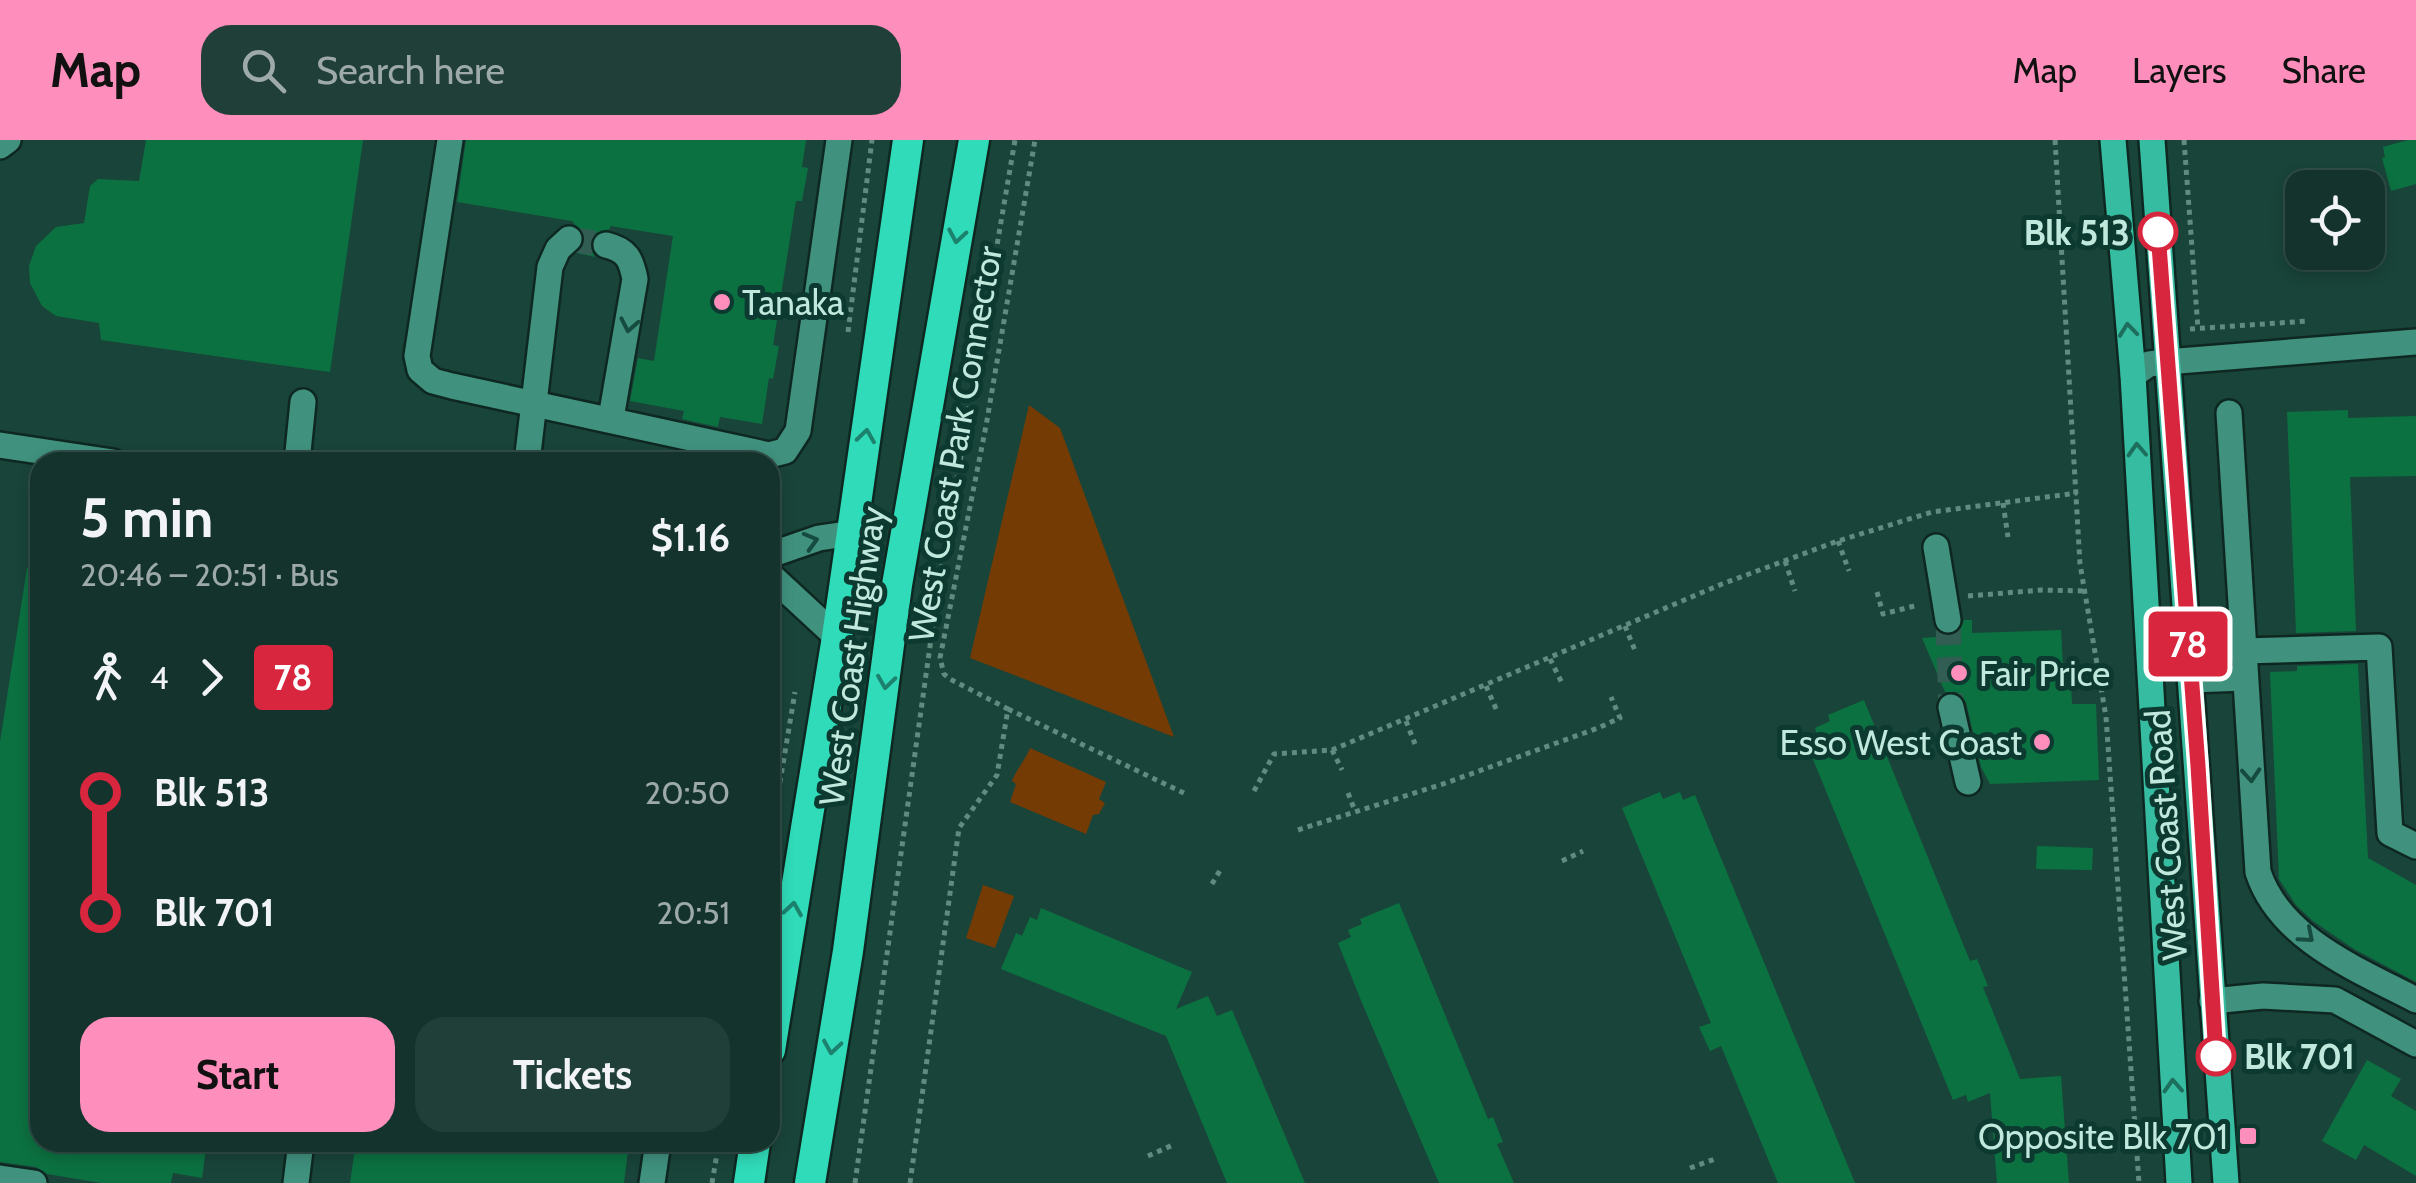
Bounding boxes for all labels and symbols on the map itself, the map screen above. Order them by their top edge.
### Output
place label: Blk 513 [2024,211,2130,254]
marker: Blk 513 [2139,213,2177,251]
one-way arrow [947,228,968,244]
street label: West Coast Park Connector [899,243,1011,645]
place label: Tanaka [742,281,844,324]
marker: Tanaka [711,291,733,313]
one-way arrow [619,316,640,333]
one-way arrow [2118,322,2139,338]
one-way arrow [855,428,876,444]
one-way arrow [2127,441,2148,457]
street label: West Coast Highway [810,503,894,809]
one-way arrow [801,532,818,553]
line badge: 78 [2143,612,2233,676]
place label: Fair Price [1979,652,2110,695]
marker: Fair Price [1948,662,1970,684]
one-way arrow [877,674,898,691]
street label: West Coast Road [2136,708,2196,962]
place label: Esso West Coast [1779,721,2022,764]
marker: Esso West Coast [2031,731,2053,753]
one-way arrow [2240,768,2261,784]
one-way arrow [782,900,803,917]
one-way arrow [2295,925,2314,943]
place label: Blk 701 [2244,1035,2355,1078]
marker: Blk 701 [2197,1037,2235,1075]
one-way arrow [822,1039,843,1055]
one-way arrow [2163,1077,2184,1093]
place label: Opposite Blk 701 [1978,1115,2228,1158]
marker: Opposite Blk 701 [2237,1125,2259,1147]

